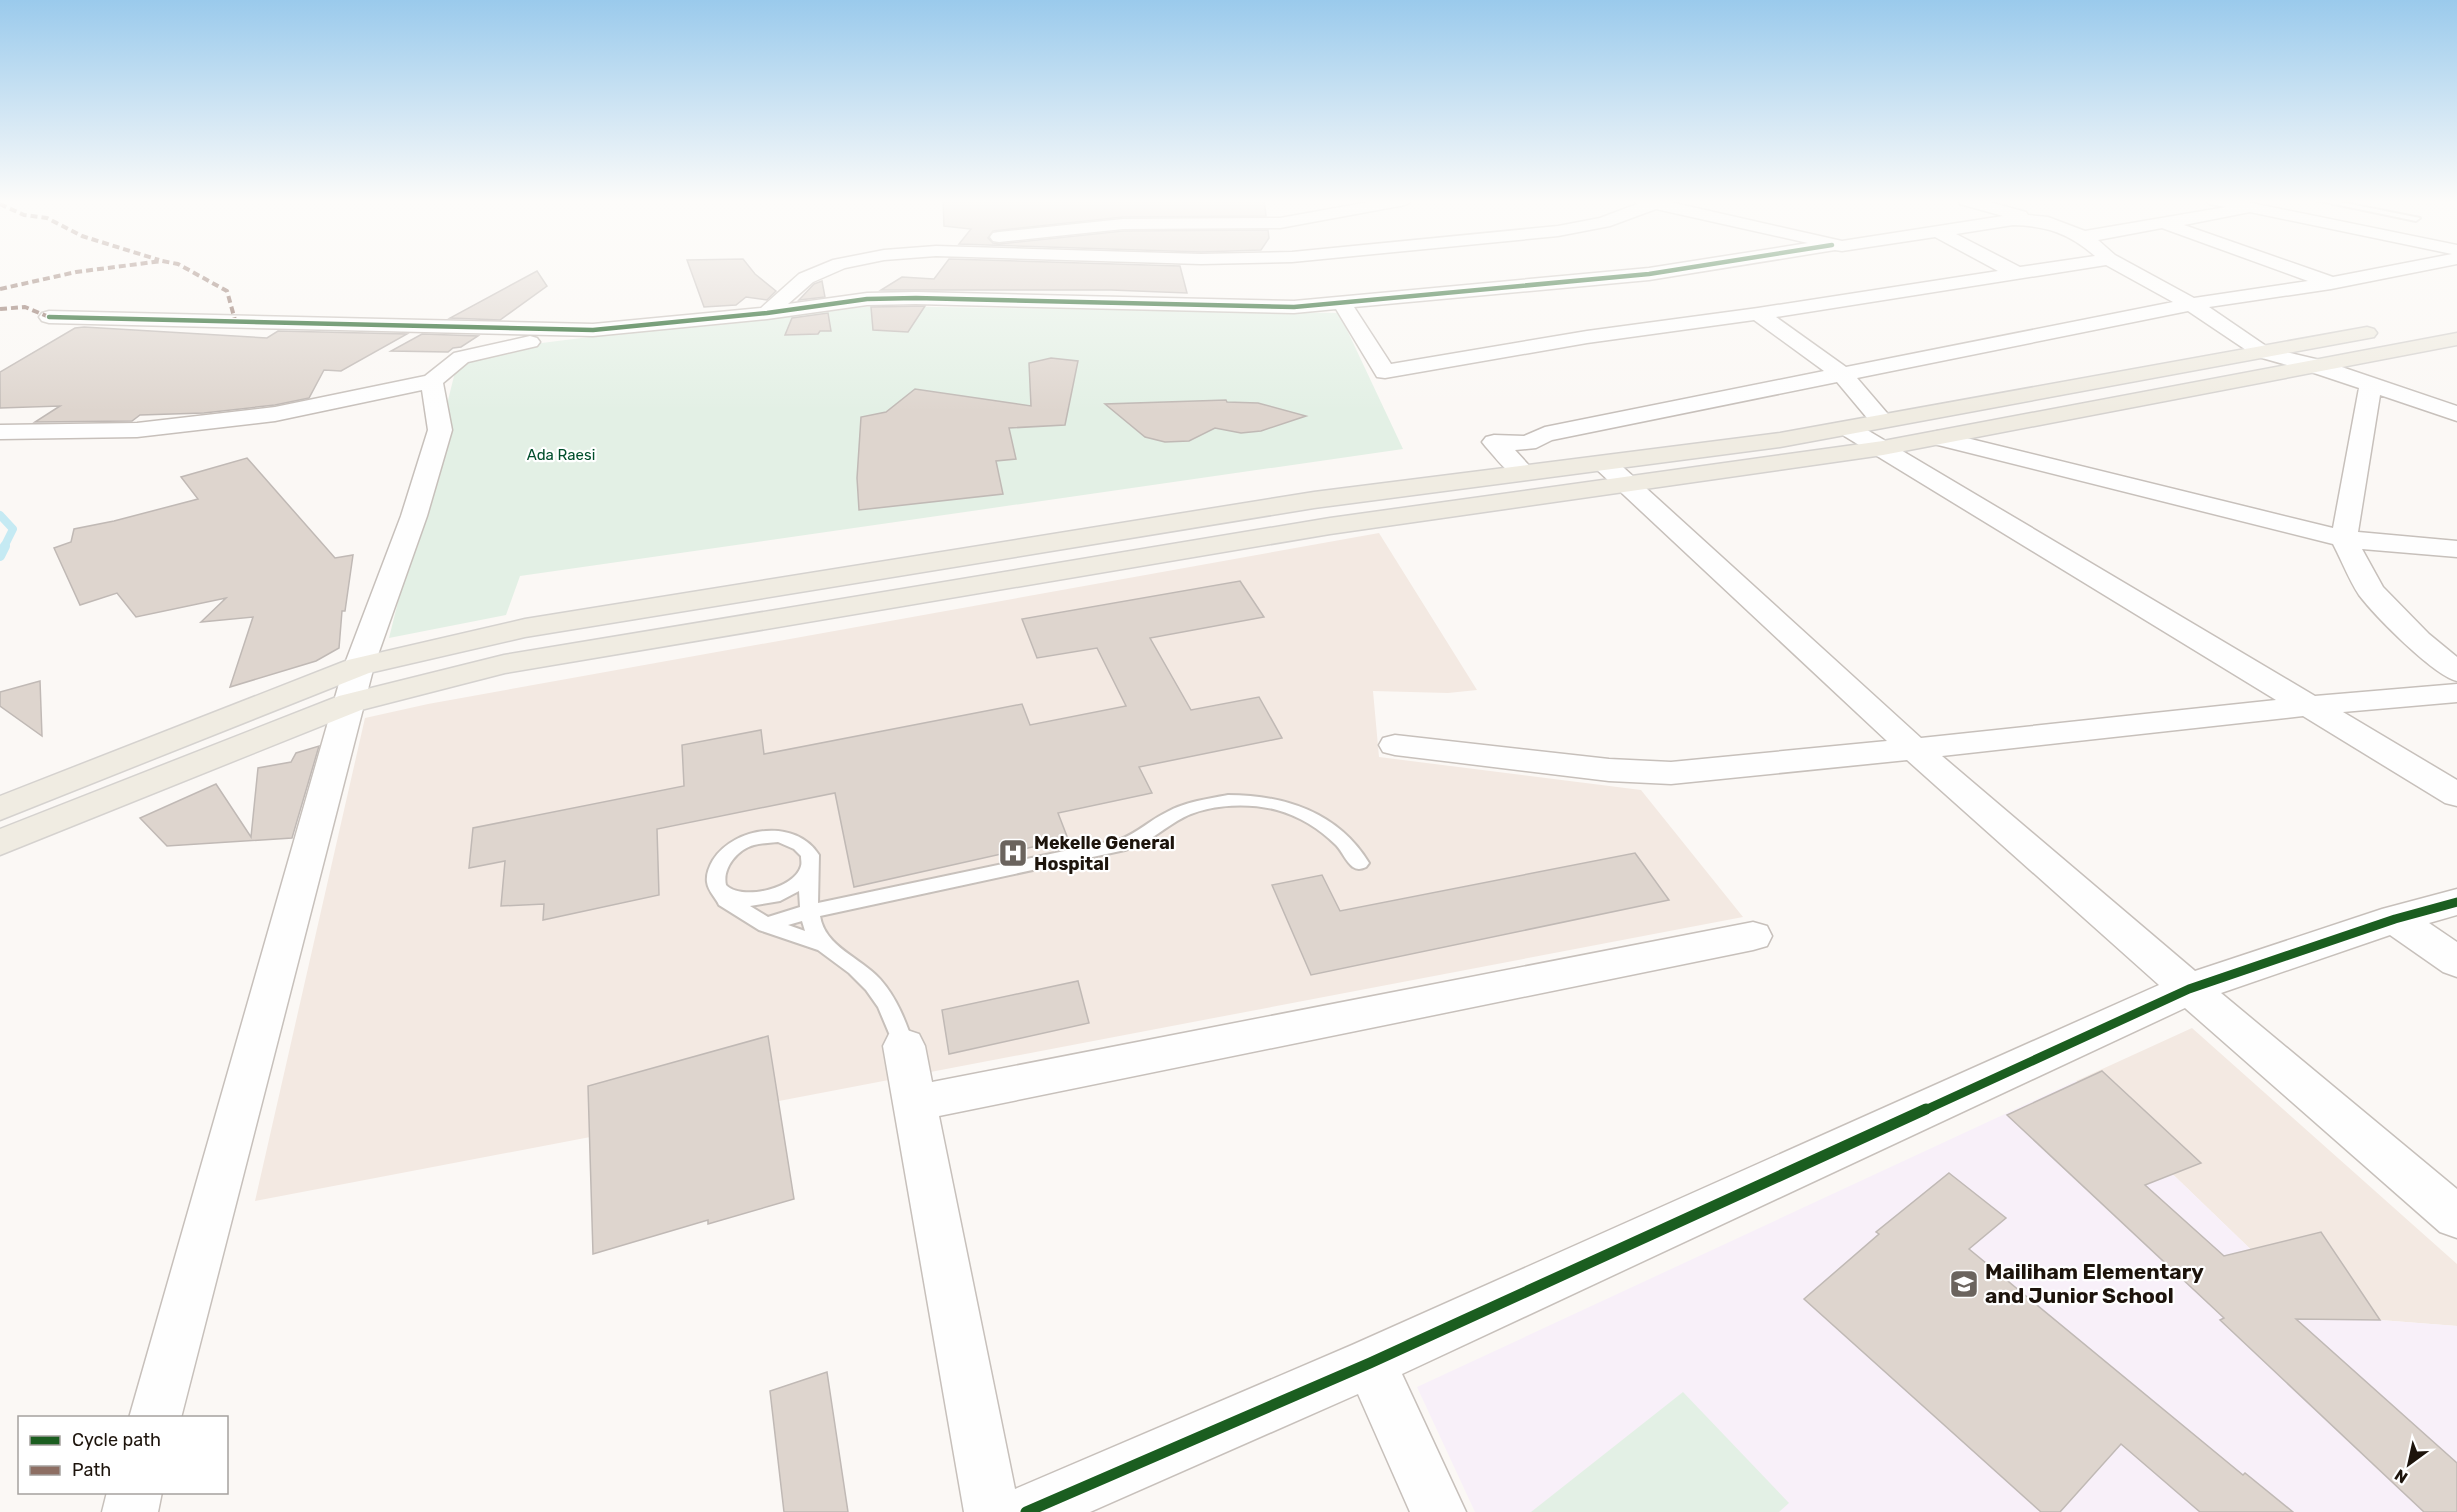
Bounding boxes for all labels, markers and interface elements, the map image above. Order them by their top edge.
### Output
park label: Ada Raesi [527,446,595,464]
place label: Mekelle General Hospital [1034,832,1175,875]
hospital icon: Mekelle General Hospital [997,837,1029,869]
place label: Mailiham Elementary and Junior School [1985,1259,2204,1308]
school or university icon: Mailiham Elementary and Junior School [1948,1268,1980,1300]
legend [18,1416,228,1494]
text: Cycle path [72,1429,161,1451]
north arrow [2379,1434,2439,1494]
text: Path [72,1459,111,1481]
text: N [2391,1465,2411,1487]

